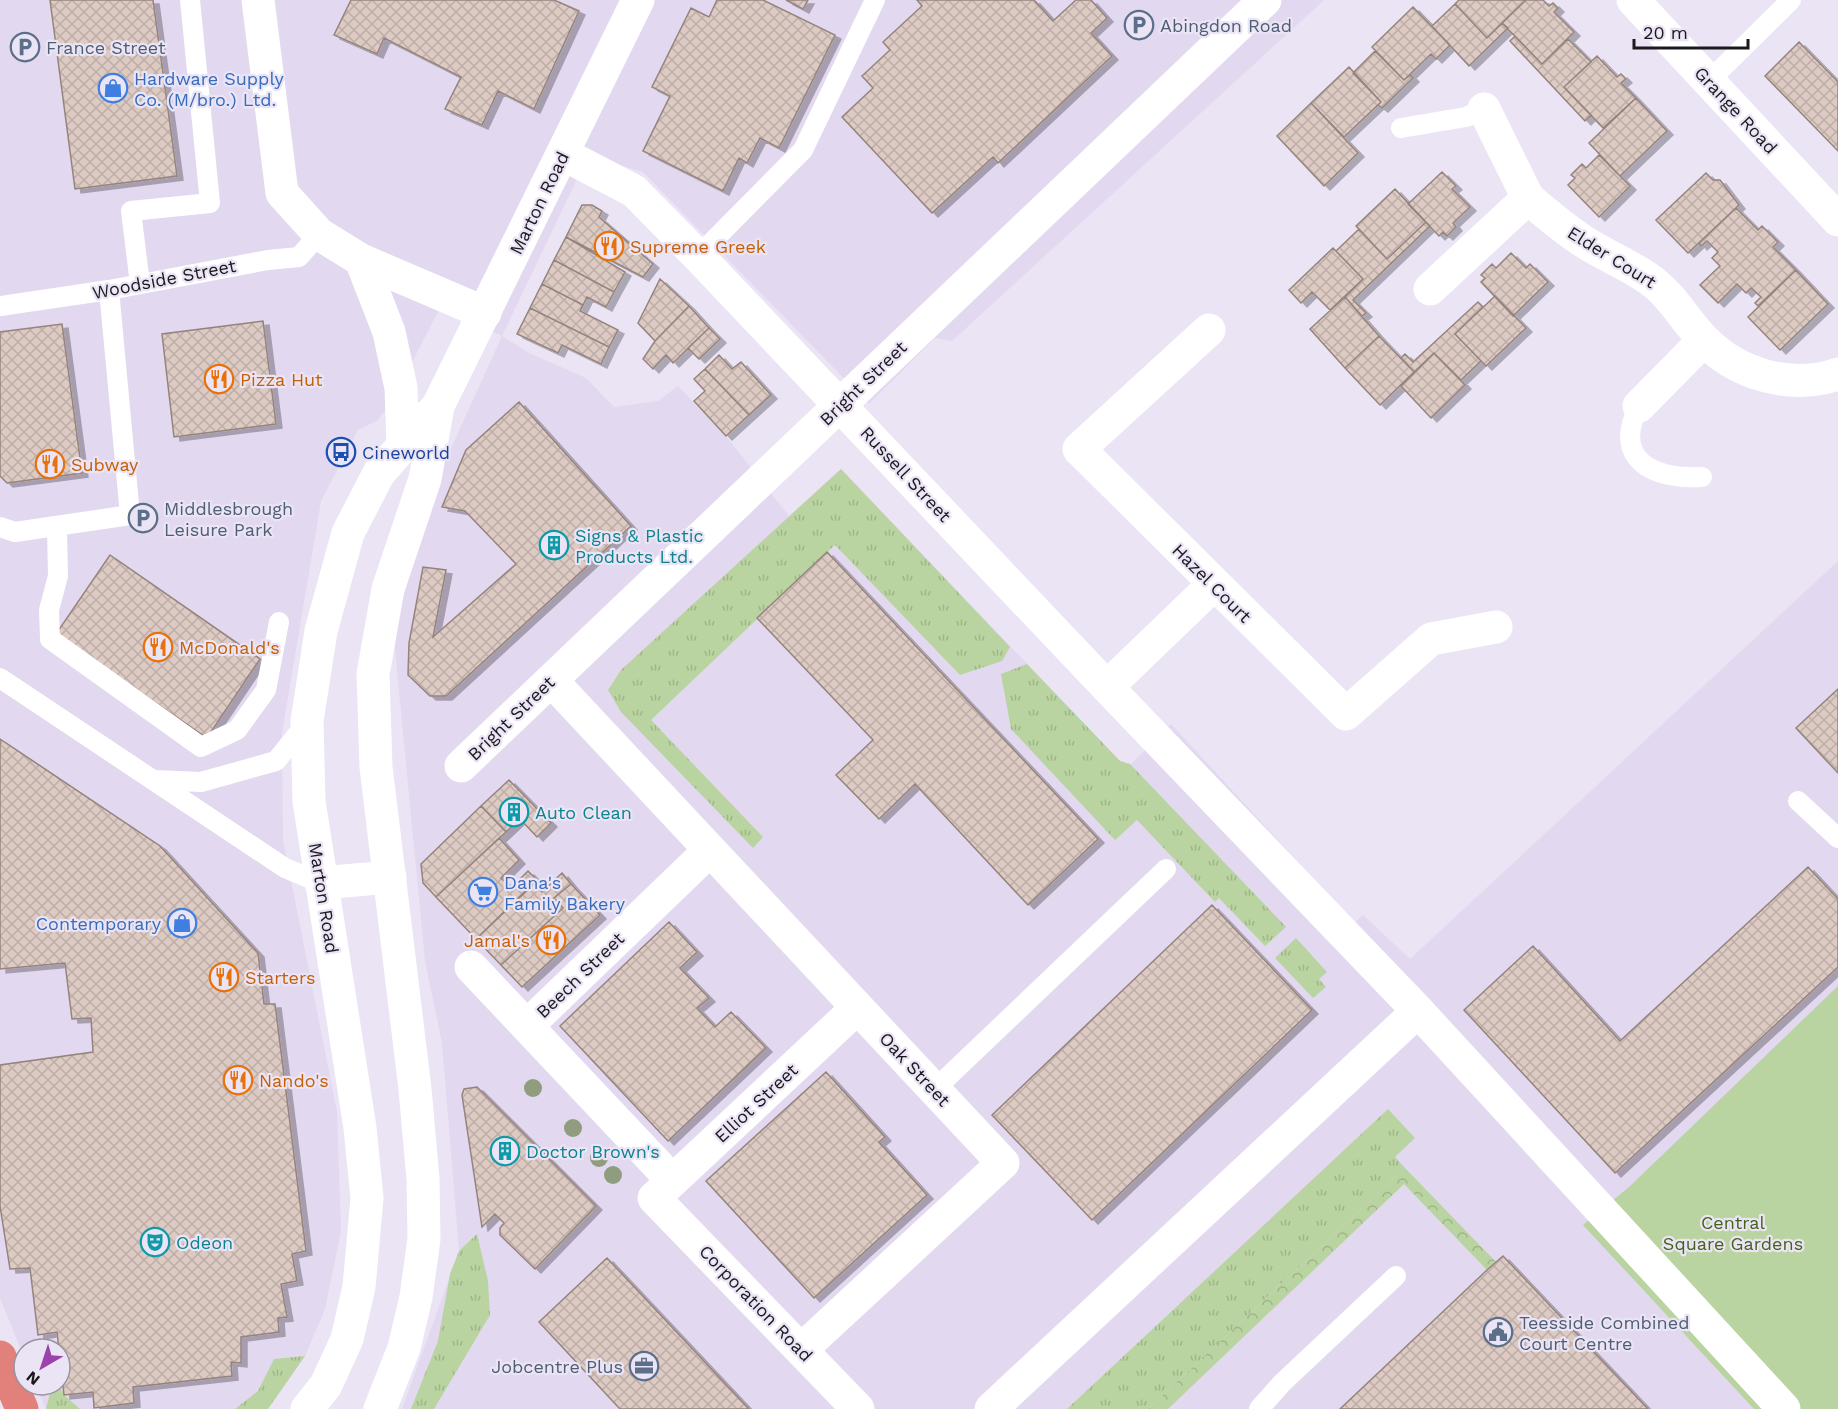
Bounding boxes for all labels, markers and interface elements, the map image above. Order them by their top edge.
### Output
parking icon: Abingdon Road [1123,9,1155,41]
scale bar [1634,12,1748,50]
place label: Abingdon Road [1160,15,1292,36]
text: 20 m [1643,22,1688,43]
parking icon: France Street [9,31,41,63]
place label: France Street [46,37,166,58]
street label: Grange Road [1690,62,1782,158]
place label: Hardware Supply Co. (M/bro.) Ltd. [134,68,284,110]
shop icon: Hardware Supply Co. (M/bro.) Ltd. [97,72,129,104]
street label: Marton Road [505,148,573,258]
street label: Elder Court [1564,222,1660,293]
restaurant icon: Supreme Greek [593,230,625,262]
place label: Supreme Greek [630,236,766,257]
street label: Woodside Street [90,255,238,303]
street label: Bright Street [815,336,911,430]
restaurant icon: Pizza Hut [203,363,235,395]
place label: Pizza Hut [240,369,323,390]
street label: Russell Street [856,422,956,526]
bus stop icon: Cineworld [325,436,357,468]
place label: Cineworld [362,442,450,463]
restaurant icon: Subway [34,448,66,480]
place label: Subway [71,454,139,475]
place label: Middlesbrough Leisure Park [164,498,293,540]
parking icon: Middlesbrough Leisure Park [127,502,159,534]
place label: Signs & Plastic Products Ltd. [575,525,704,567]
building icon: Signs & Plastic Products Ltd. [538,529,570,561]
street label: Hazel Court [1168,539,1256,627]
restaurant icon: McDonald's [142,631,174,663]
place label: McDonald's [179,637,280,658]
street label: Bright Street [463,671,559,765]
building icon: Auto Clean [498,796,530,828]
place label: Auto Clean [535,802,632,823]
street label: Marton Road [305,841,343,955]
place label: Dana's Family Bakery [504,872,626,914]
supermarket icon: Dana's Family Bakery [467,876,499,908]
shop icon: Contemporary [166,907,198,939]
place label: Contemporary [36,913,162,934]
restaurant icon: Jamal's [535,924,567,956]
street label: Beech Street [532,928,629,1022]
place label: Jamal's [464,930,530,951]
restaurant icon: Starters [208,961,240,993]
place label: Starters [245,967,315,988]
street label: Oak Street [875,1028,955,1111]
street label: Elliot Street [710,1059,802,1147]
restaurant icon: Nando's [222,1064,254,1096]
place label: Nando's [259,1070,329,1091]
building icon: Doctor Brown's [489,1135,521,1167]
place label: Doctor Brown's [526,1141,660,1162]
park label: Central Square Gardens [1663,1212,1803,1254]
theatre icon: Odeon [139,1226,171,1258]
place label: Odeon [176,1232,233,1253]
street label: Corporation Road [695,1240,817,1366]
place label: Teesside Combined Court Centre [1519,1312,1689,1354]
public building icon: Teesside Combined Court Centre [1482,1316,1514,1348]
north arrow [12,1337,72,1397]
office icon: Jobcentre Plus [628,1350,660,1382]
place label: Jobcentre Plus [491,1356,623,1377]
text: N [22,1367,43,1389]

